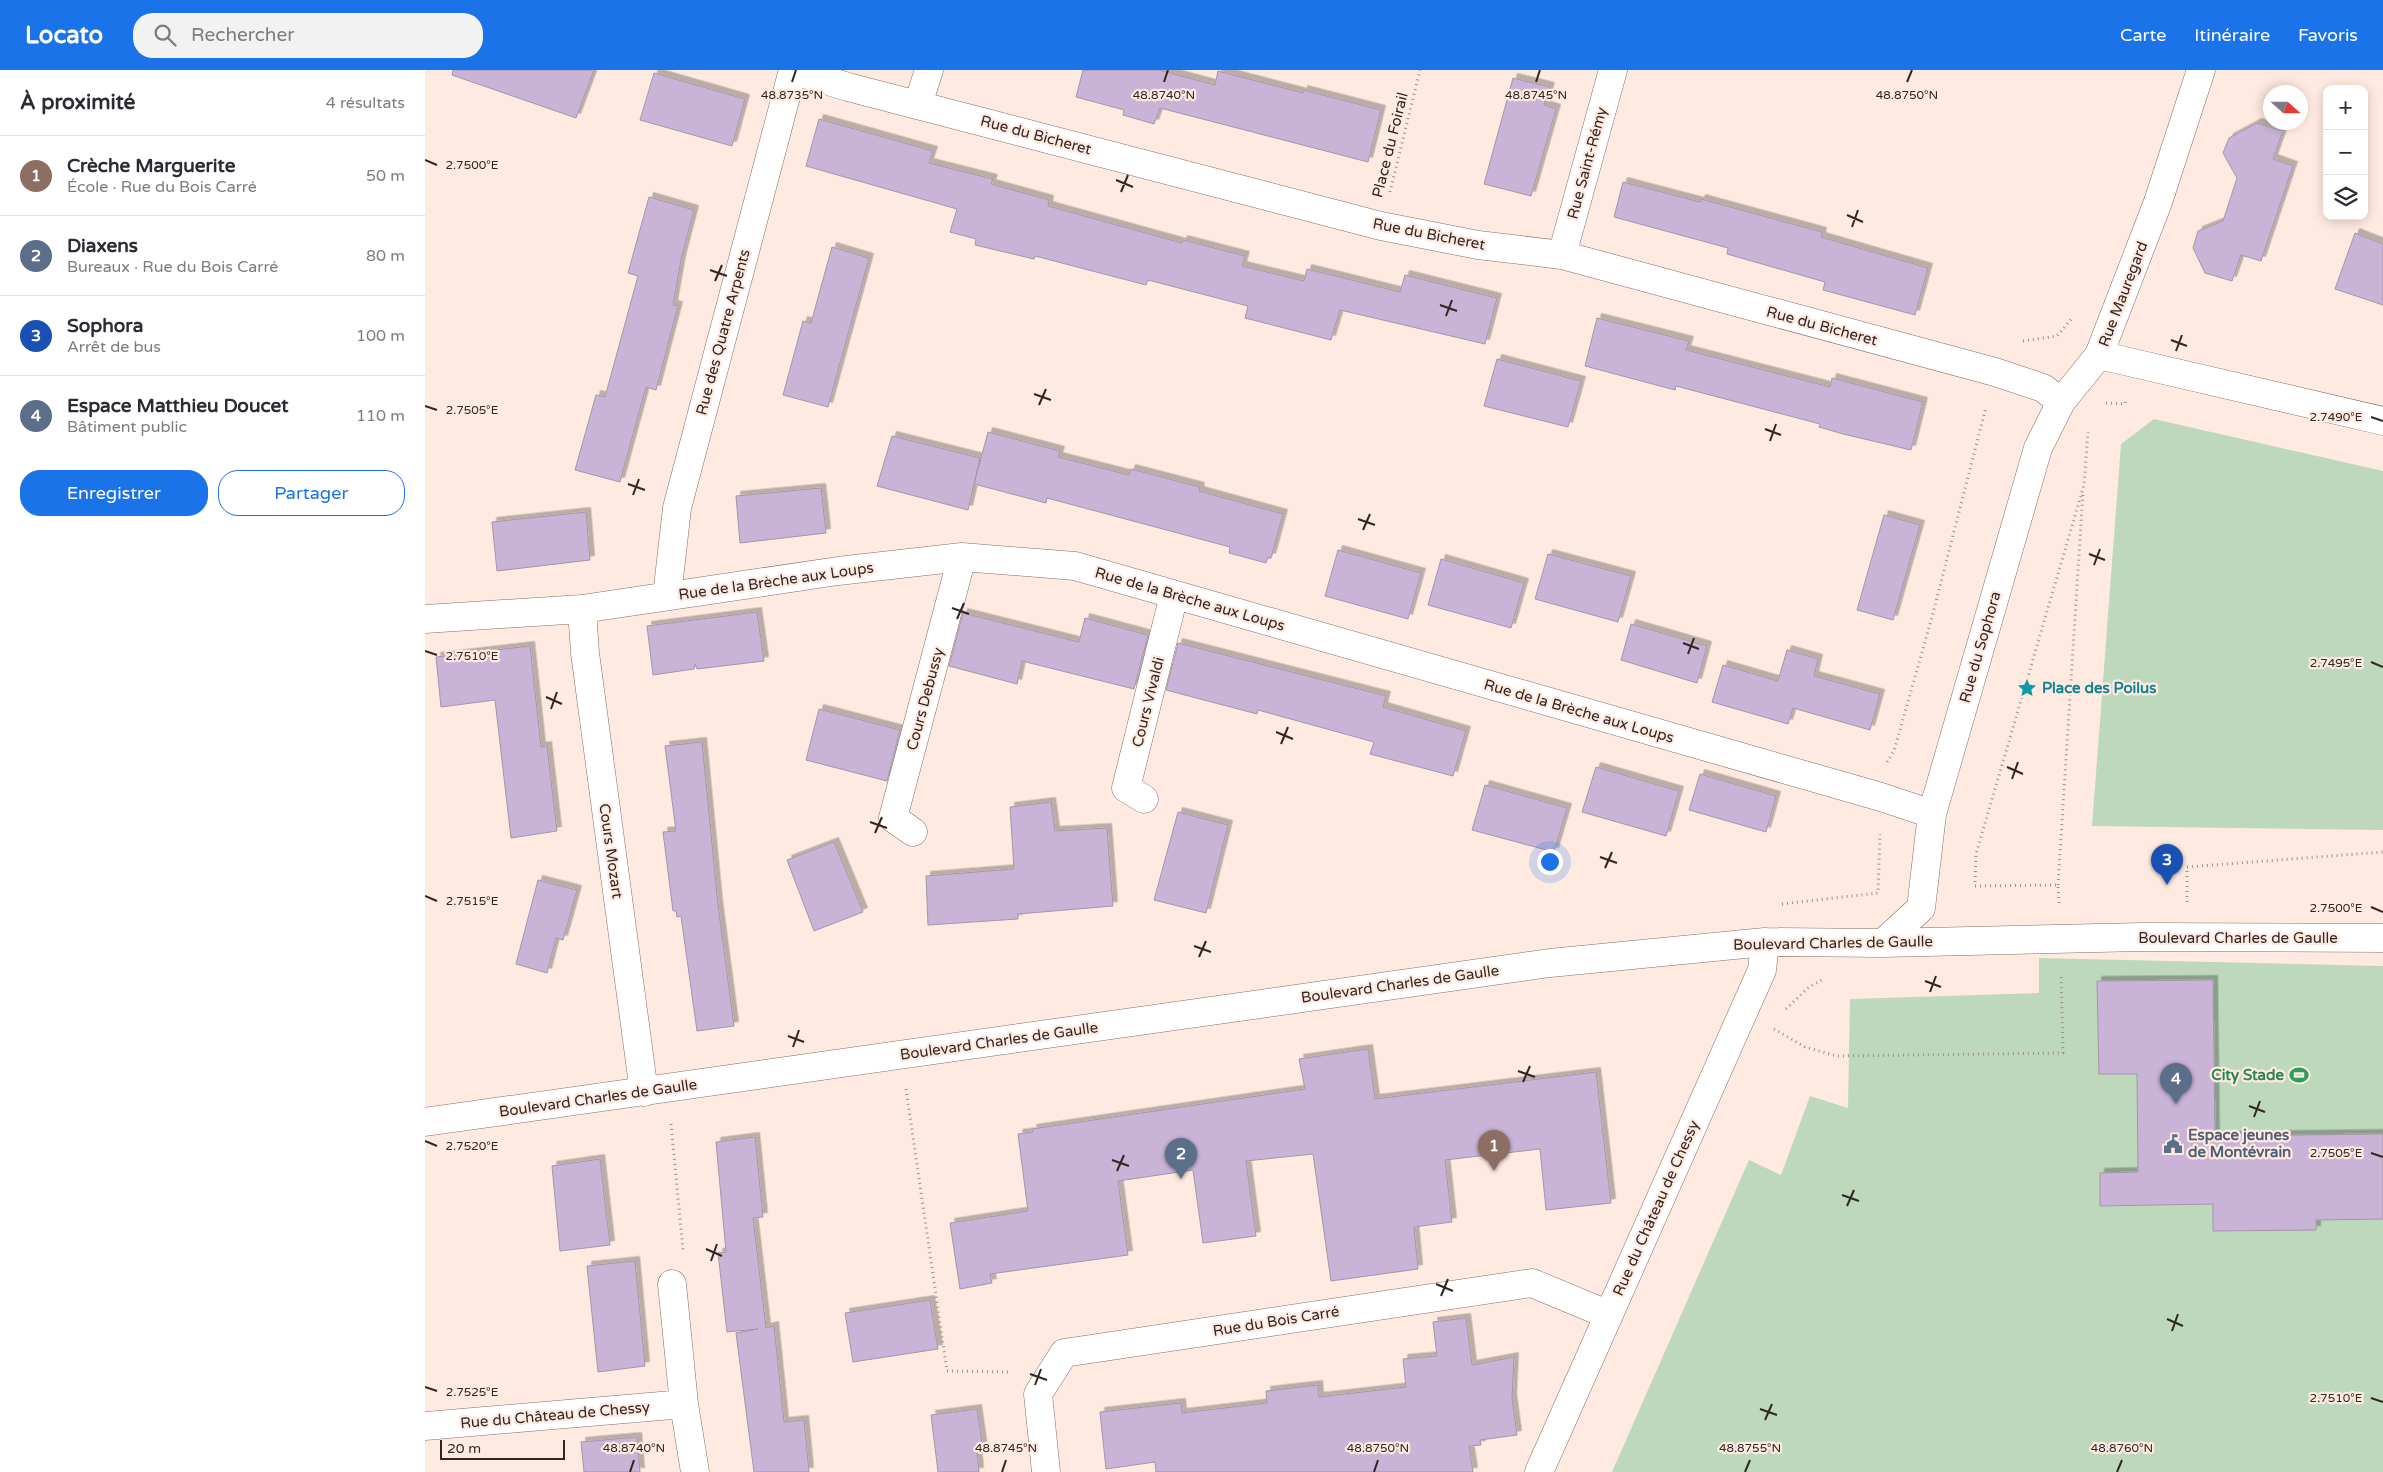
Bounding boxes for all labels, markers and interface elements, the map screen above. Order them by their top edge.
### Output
search box [133,13,483,58]
text: Locato [25,21,103,50]
icon: search [151,21,179,49]
text: Rechercher [191,24,294,46]
text: Carte [2120,24,2166,46]
text: Itinéraire [2194,24,2270,46]
text: Favoris [2298,24,2358,46]
north arrow [2263,85,2308,130]
map controls [2323,85,2368,220]
button: + [2323,85,2368,130]
text: 48.8735°N [761,88,823,102]
text: 48.8740°N [1133,88,1195,102]
text: 48.8745°N [1505,88,1567,102]
text: 48.8750°N [1876,88,1938,102]
text: À proximité [20,90,135,115]
street label: Place du Foirail [1368,90,1412,200]
text: 4 résultats [326,93,405,113]
street label: Rue Saint-Rémy [1563,105,1611,221]
street label: Rue du Bicheret [979,112,1094,159]
button: − [2323,130,2368,175]
text: Crèche Marguerite [67,155,235,177]
text: 2.7500°E [446,158,499,172]
text: 1 [31,166,41,186]
text: 50 m [366,166,405,186]
button: layers [2323,175,2368,220]
text: École · Rue du Bois Carré [67,177,257,197]
street label: Rue du Bicheret [1371,214,1487,254]
text: Diaxens [67,235,138,257]
street label: Rue Mauregard [2095,239,2151,349]
text: 2 [31,246,41,266]
text: 80 m [366,246,405,266]
street label: Rue des Quatre Arpents [692,247,754,417]
text: Bureaux · Rue du Bois Carré [67,257,278,277]
street label: Rue du Bicheret [1765,303,1880,350]
text: Sophora [67,315,143,337]
text: 3 [31,326,41,346]
text: 100 m [356,326,405,346]
text: Arrêt de bus [67,337,161,357]
text: Espace Matthieu Doucet [67,395,289,417]
text: 2.7505°E [446,403,499,417]
text: 4 [31,406,41,426]
text: 110 m [356,406,405,426]
text: 2.7490°E [2310,410,2363,424]
text: Bâtiment public [67,417,187,437]
button: Enregistrer [20,470,208,516]
button: Partager [218,470,405,516]
street label: Rue de la Brèche aux Loups [677,558,875,604]
street label: Rue de la Brèche aux Loups [1093,563,1287,635]
street label: Rue du Sophora [1956,589,2004,705]
street label: Cours Debussy [903,646,947,752]
text: 2.7510°E [446,649,499,663]
street label: Cours Vivaldi [1128,655,1168,749]
text: 2.7495°E [2310,656,2363,670]
street label: Rue de la Brèche aux Loups [1482,675,1676,747]
place icon: Place des Poilus [2016,677,2038,699]
place label: Place des Poilus [2042,679,2156,697]
street label: Cours Mozart [595,802,627,900]
pin: 3 [2151,844,2183,885]
your location [1537,849,1563,875]
text: 2.7515°E [446,894,499,908]
text: 2.7500°E [2310,901,2363,915]
street label: Boulevard Charles de Gaulle [2138,929,2338,947]
street label: Boulevard Charles de Gaulle [1733,932,1933,954]
street label: Boulevard Charles de Gaulle [1300,961,1500,1007]
street label: Boulevard Charles de Gaulle [899,1018,1099,1064]
pin: 4 [2160,1063,2192,1104]
sports icon: City Stade [2288,1064,2310,1086]
place label: City Stade [2211,1066,2285,1085]
street label: Boulevard Charles de Gaulle [498,1075,698,1121]
street label: Rue du Château de Chessy [1609,1117,1703,1299]
place label: Espace jeunes de Montévrain [2188,1126,2291,1161]
pin: 1 [1478,1130,1510,1171]
public building icon: Espace jeunes de Montévrain [2162,1133,2184,1155]
pin: 2 [1165,1138,1197,1179]
text: 2.7520°E [446,1139,499,1153]
text: 2.7505°E [2310,1146,2363,1160]
street label: Rue du Bois Carré [1212,1302,1340,1340]
text: 2.7525°E [446,1385,499,1399]
text: 2.7510°E [2310,1391,2363,1405]
street label: Rue du Château de Chessy [459,1398,651,1432]
scale bar [440,1437,565,1460]
text: 20 m [447,1440,481,1457]
text: 48.8740°N [603,1441,665,1455]
text: 48.8745°N [975,1441,1037,1455]
text: 48.8750°N [1347,1441,1409,1455]
text: 48.8755°N [1719,1441,1781,1455]
text: 48.8760°N [2091,1441,2153,1455]

